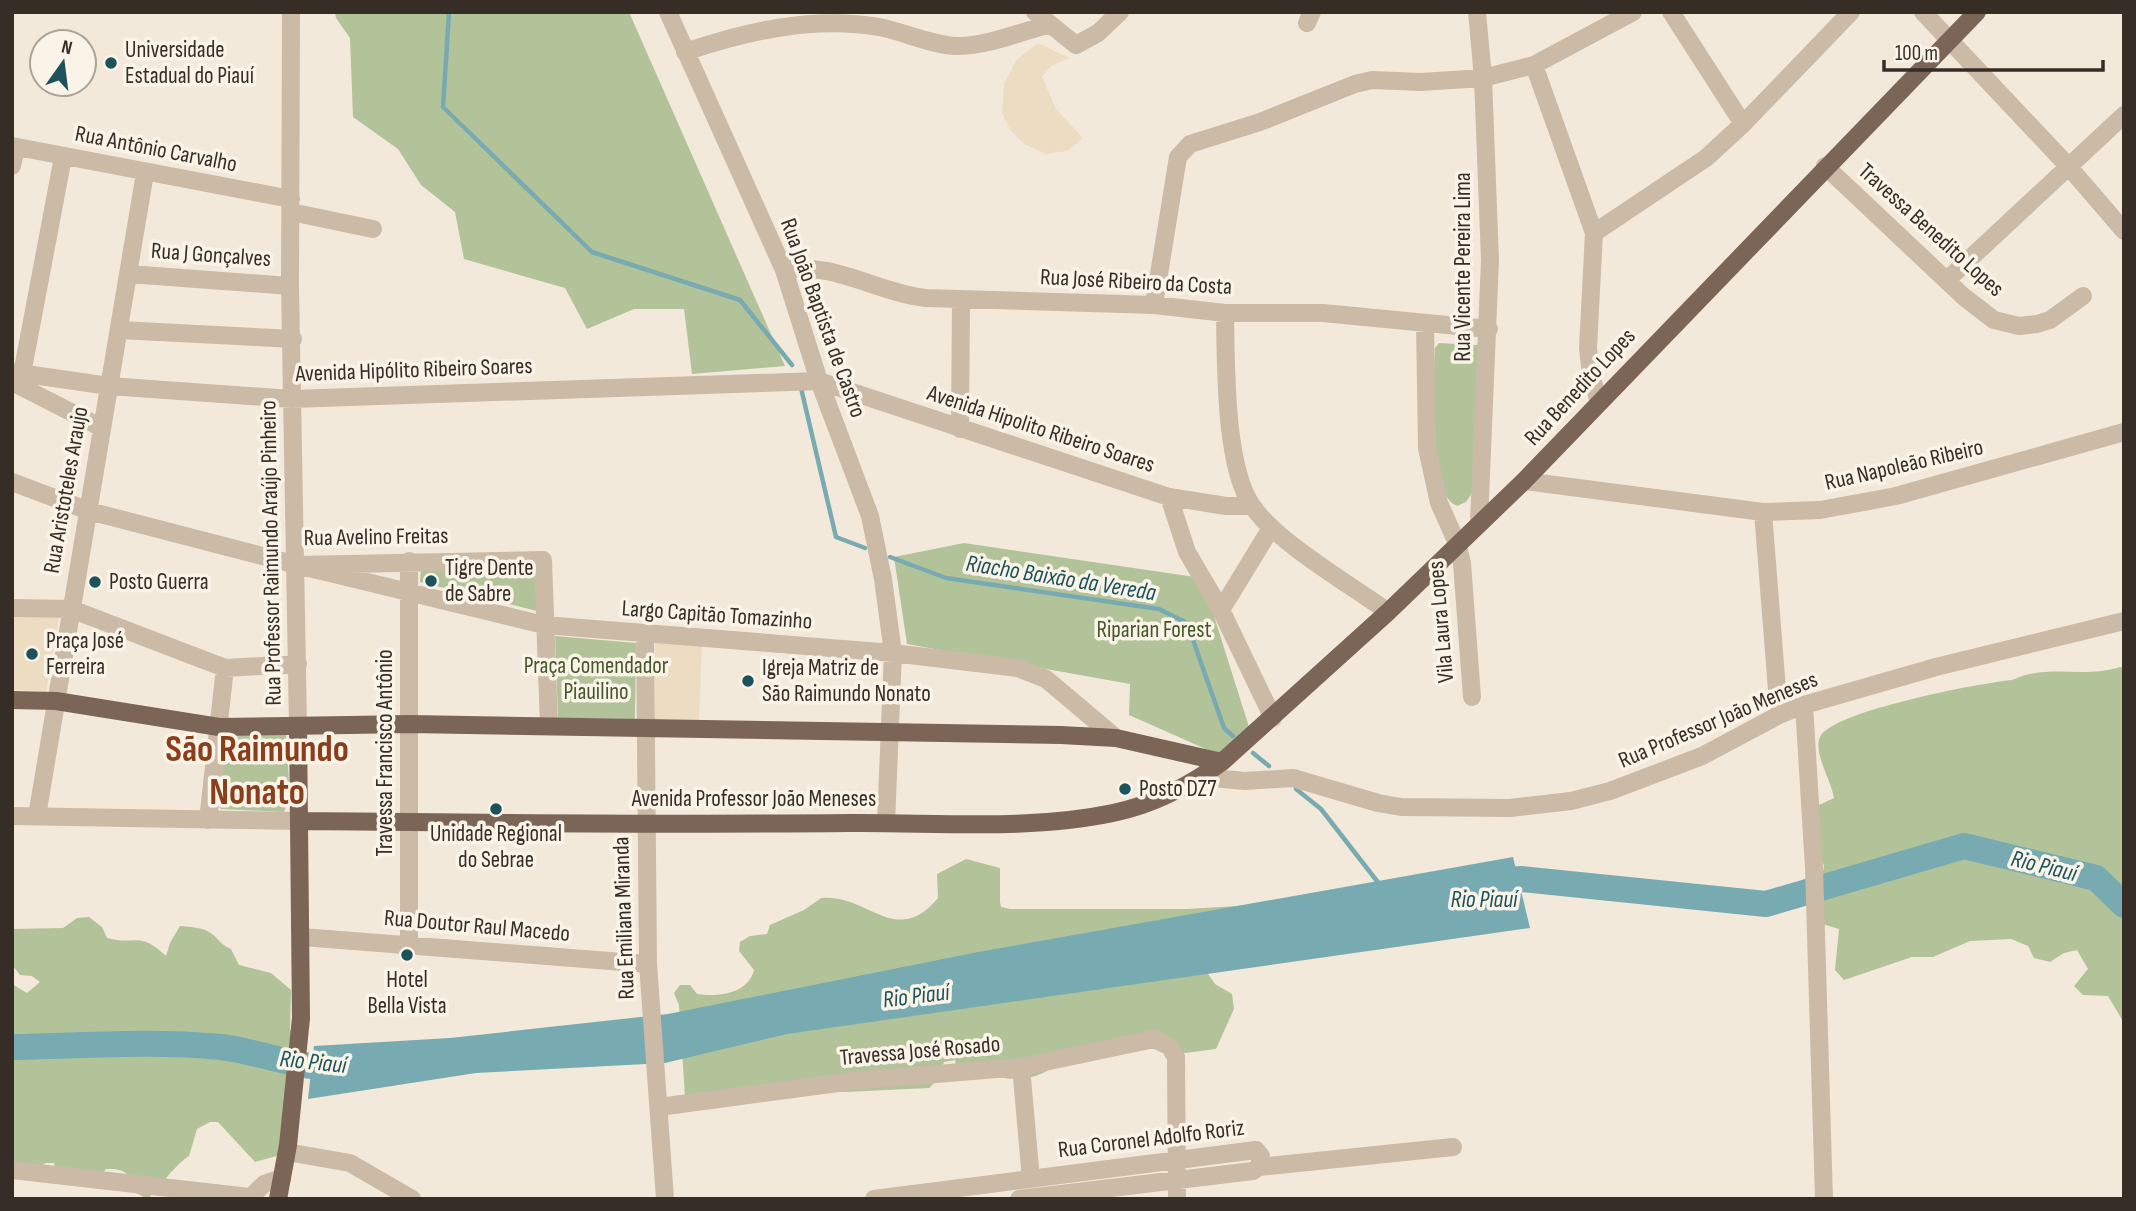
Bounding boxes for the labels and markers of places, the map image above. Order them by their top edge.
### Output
place label: Universidade Estadual do Piauí [125,36,255,90]
marker: Universidade Estadual do Piauí [103,55,119,71]
place label: Tigre Dente de Sabre [445,554,534,608]
place label: Posto Guerra [109,568,209,596]
marker: Tigre Dente de Sabre [423,573,439,589]
marker: Posto Guerra [87,574,103,590]
place label: Praça José Ferreira [46,627,124,681]
marker: Praça José Ferreira [24,646,40,662]
place label: Igreja Matriz de São Raimundo Nonato [762,654,931,708]
marker: Igreja Matriz de São Raimundo Nonato [740,673,756,689]
place label: Posto DZ7 [1139,775,1217,803]
marker: Posto DZ7 [1117,781,1133,797]
marker: Unidade Regional do Sebrae [488,801,504,817]
place label: Unidade Regional do Sebrae [430,820,562,874]
marker: Hotel Bella Vista [399,947,415,963]
place label: Hotel Bella Vista [367,966,447,1020]

